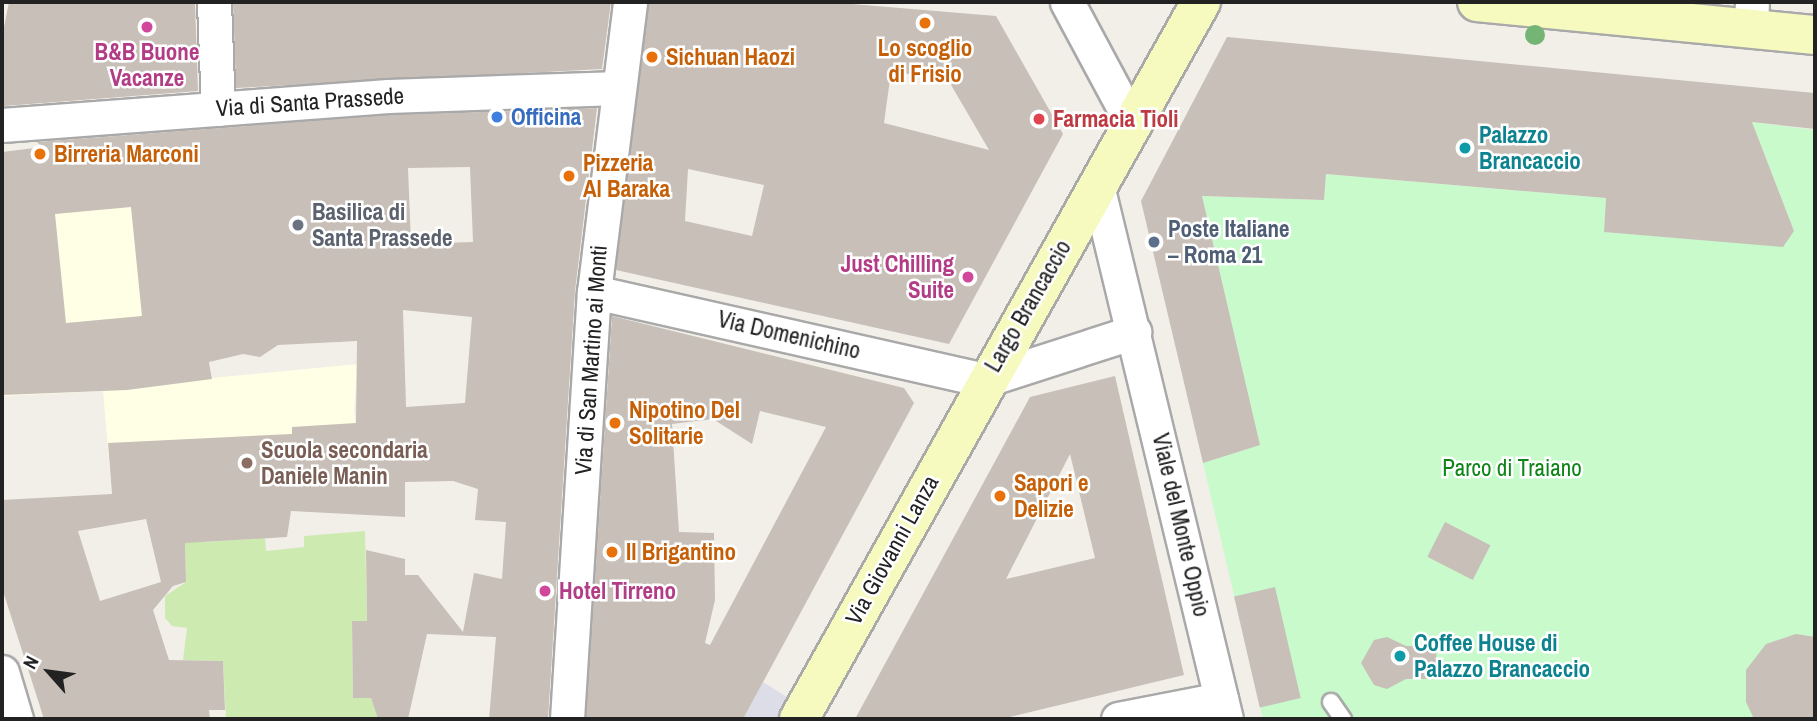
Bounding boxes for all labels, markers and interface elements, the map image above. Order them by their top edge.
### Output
marker: Lo scoglio di Frisio [917,15,933,31]
marker: B&B Buone Vacanze [139,19,155,35]
place label: Lo scoglio di Frisio [878,34,972,88]
place label: B&B Buone Vacanze [95,38,199,92]
place label: Sichuan Haozi [666,43,795,71]
marker: Sichuan Haozi [644,49,660,65]
street label: Via di Santa Prassede [215,82,405,122]
place label: Officina [511,103,581,131]
place label: Farmacia Tioli [1053,105,1179,133]
marker: Officina [489,109,505,125]
marker: Farmacia Tioli [1031,111,1047,127]
place label: Palazzo Brancaccio [1479,121,1581,175]
place label: Birreria Marconi [54,140,199,168]
marker: Palazzo Brancaccio [1457,140,1473,156]
marker: Birreria Marconi [32,146,48,162]
place label: Pizzeria Al Baraka [583,149,670,203]
marker: Pizzeria Al Baraka [561,168,577,184]
place label: Basilica di Santa Prassede [312,198,452,252]
place label: Poste Italiane – Roma 21 [1168,215,1290,269]
marker: Basilica di Santa Prassede [290,217,306,233]
marker: Poste Italiane – Roma 21 [1146,234,1162,250]
street label: Largo Brancaccio [979,235,1077,377]
street label: Via di San Martino ai Monti [569,244,613,476]
place label: Just Chilling Suite [841,250,954,304]
marker: Just Chilling Suite [960,269,976,285]
street label: Via Domenichino [715,305,863,365]
place label: Nipotino Del Solitarie [629,396,740,450]
marker: Nipotino Del Solitarie [607,415,623,431]
street label: Viale del Monte Oppio [1146,431,1216,619]
place label: Scuola secondaria Daniele Manin [261,436,428,490]
park label: Parco di Traiano [1442,454,1582,482]
marker: Scuola secondaria Daniele Manin [239,455,255,471]
place label: Sapori e Delizie [1014,469,1088,523]
street label: Via Giovanni Lanza [840,471,944,629]
marker: Sapori e Delizie [992,488,1008,504]
place label: Il Brigantino [626,538,736,566]
marker: Il Brigantino [604,544,620,560]
place label: Hotel Tirreno [559,577,676,605]
marker: Hotel Tirreno [537,583,553,599]
place label: Coffee House di Palazzo Brancaccio [1414,629,1590,683]
north arrow [14,637,84,707]
marker: Coffee House di Palazzo Brancaccio [1392,648,1408,664]
text: N [16,651,45,673]

